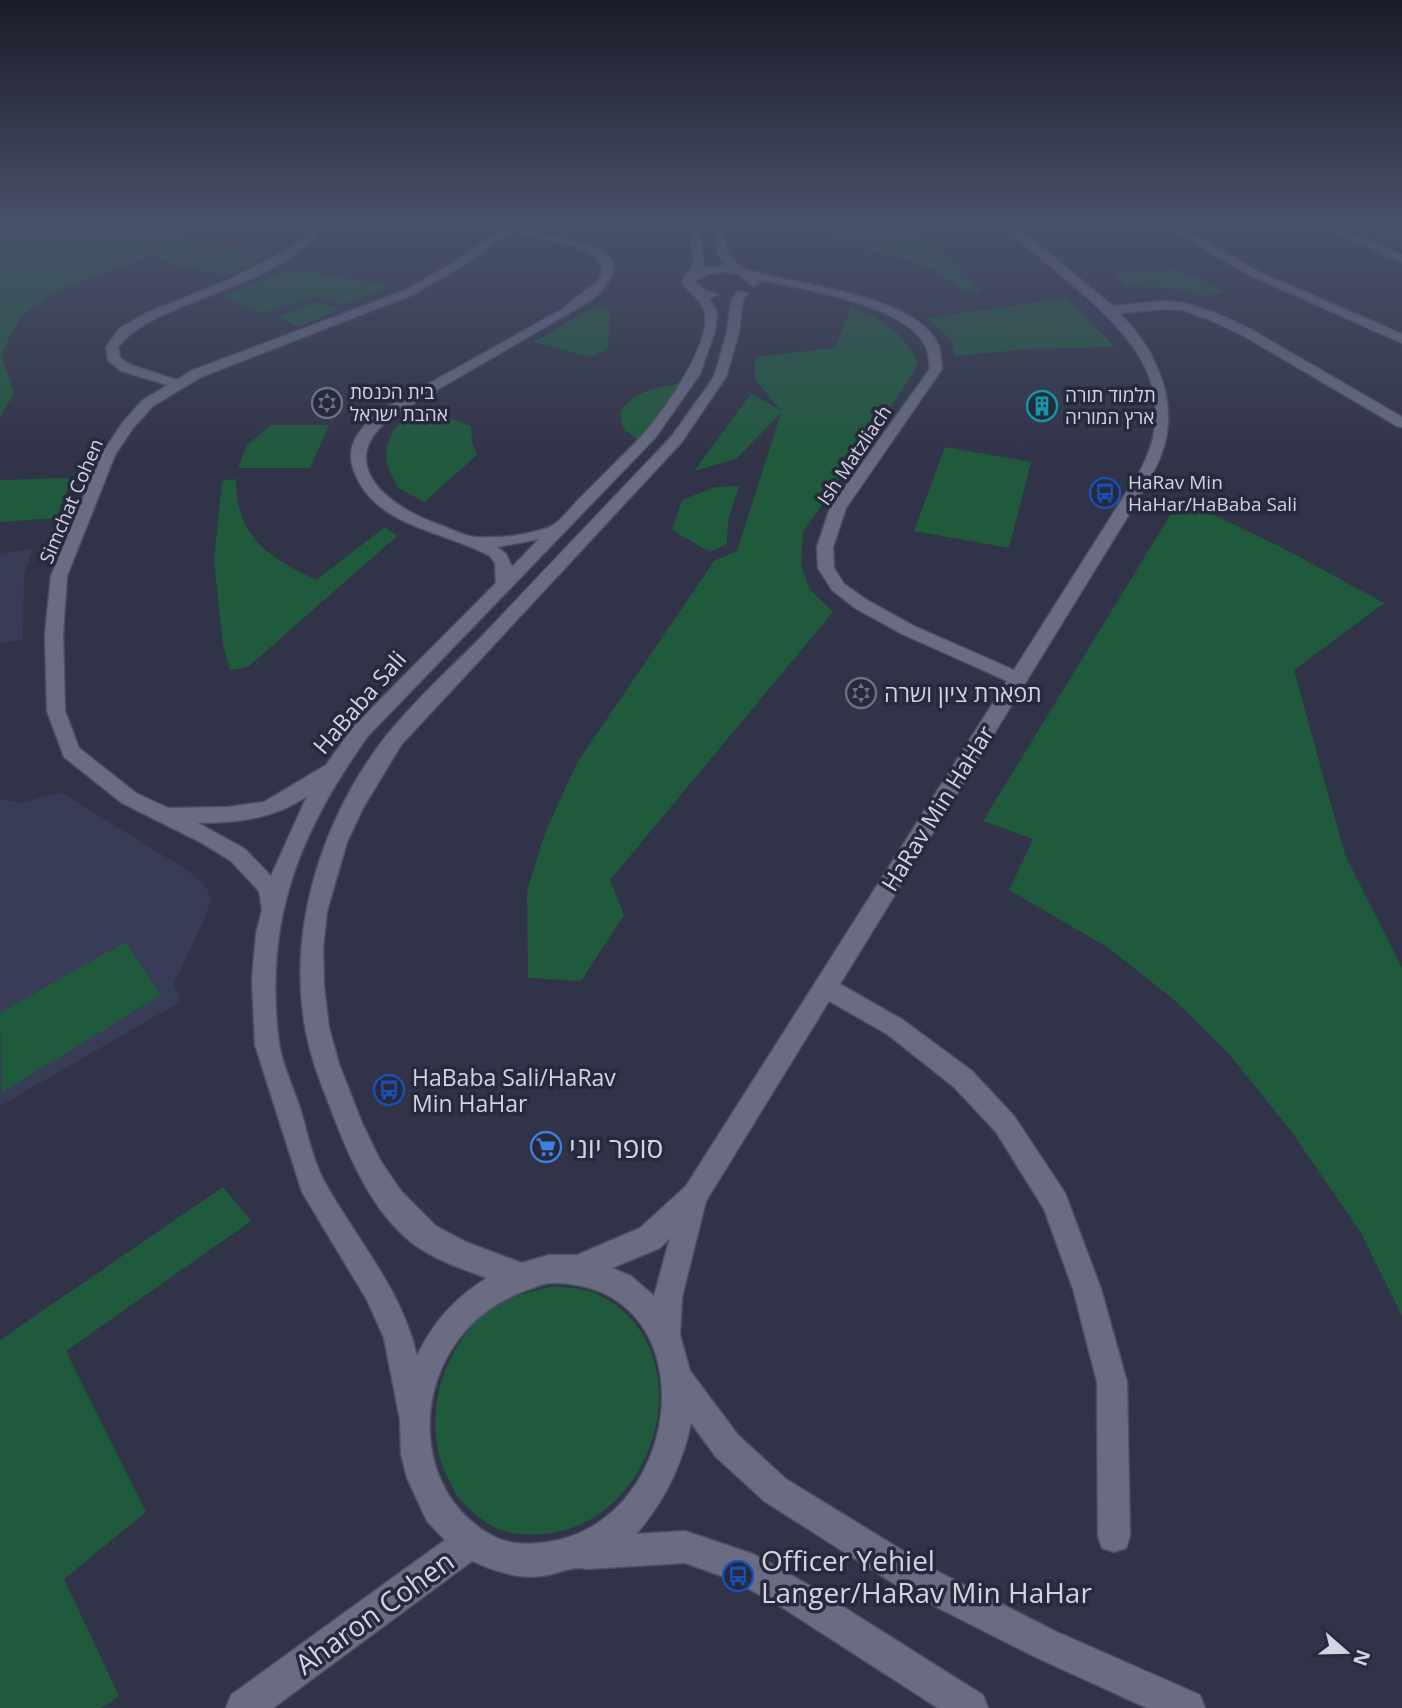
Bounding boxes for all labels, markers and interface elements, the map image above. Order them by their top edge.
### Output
place label: בית הכנסת אהבת ישראל [350,379,448,427]
place label: תלמוד תורה ארץ המוריה [1065,382,1156,430]
synagogue icon: בית הכנסת אהבת ישראל [310,386,344,420]
building icon: תלמוד תורה ארץ המוריה [1025,389,1059,423]
street label: Ish Matzliach [811,400,897,510]
street label: Simchat Cohen [33,435,109,567]
place label: HaRav Min HaHar/HaBaba Sali [1128,469,1297,517]
bus stop icon: HaRav Min HaHar/HaBaba Sali [1088,476,1122,510]
street label: HaBaba Sali [305,643,413,761]
synagogue icon: תפארת ציון ושרה [844,676,878,710]
place label: תפארת ציון ושרה [884,677,1042,709]
street label: HaRav Min HaHar [873,719,1001,897]
place label: HaBaba Sali/HaRav Min HaHar [412,1061,616,1119]
bus stop icon: HaBaba Sali/HaRav Min HaHar [372,1073,406,1107]
place label: סופר יוני [569,1128,663,1166]
supermarket icon: סופר יוני [529,1130,563,1164]
street label: Aharon Cohen [287,1541,461,1683]
place label: Officer Yehiel Langer/HaRav Min HaHar [761,1541,1092,1611]
bus stop icon: Officer Yehiel Langer/HaRav Min HaHar [721,1559,755,1593]
north arrow [1311,1617,1381,1687]
text: N [1347,1646,1377,1670]

